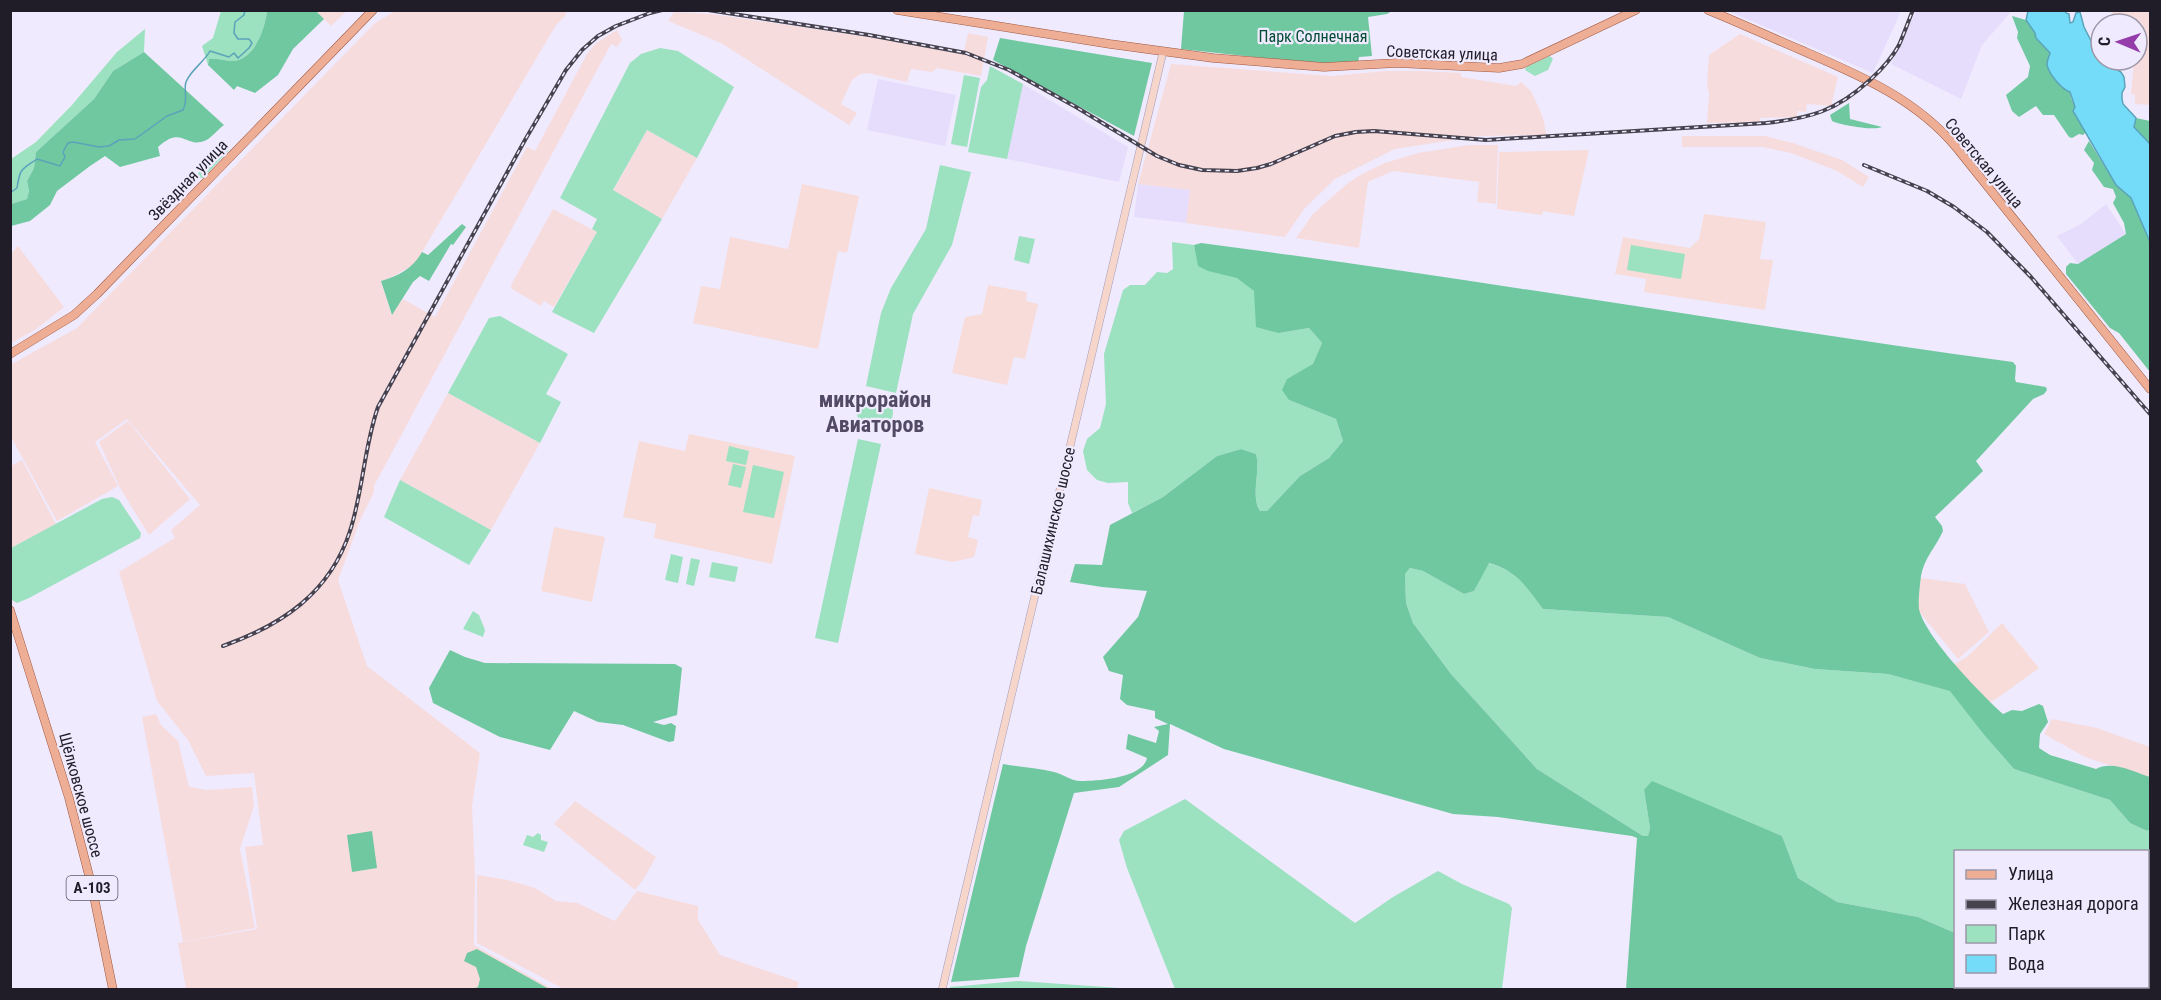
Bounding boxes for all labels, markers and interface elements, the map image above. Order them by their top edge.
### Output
north arrow [2089,12,2149,72]
park label: Парк Солнечная [1259,27,1367,46]
text: С [2095,37,2114,46]
street label: Советская улица [1386,42,1498,64]
street label: Советская улица [1941,114,2027,212]
street label: Звёздная улица [145,135,231,225]
district label: микрорайон Авиаторов [819,387,931,437]
street label: Балашихинское шоссе [1027,445,1079,597]
street label: Щёлковское шоссе [55,731,107,859]
legend [1954,850,2149,988]
text: Улица [2008,863,2054,884]
road number: А-103 [66,876,118,900]
text: Железная дорога [2008,893,2139,914]
text: Парк [2008,923,2046,944]
text: Вода [2008,953,2045,974]

